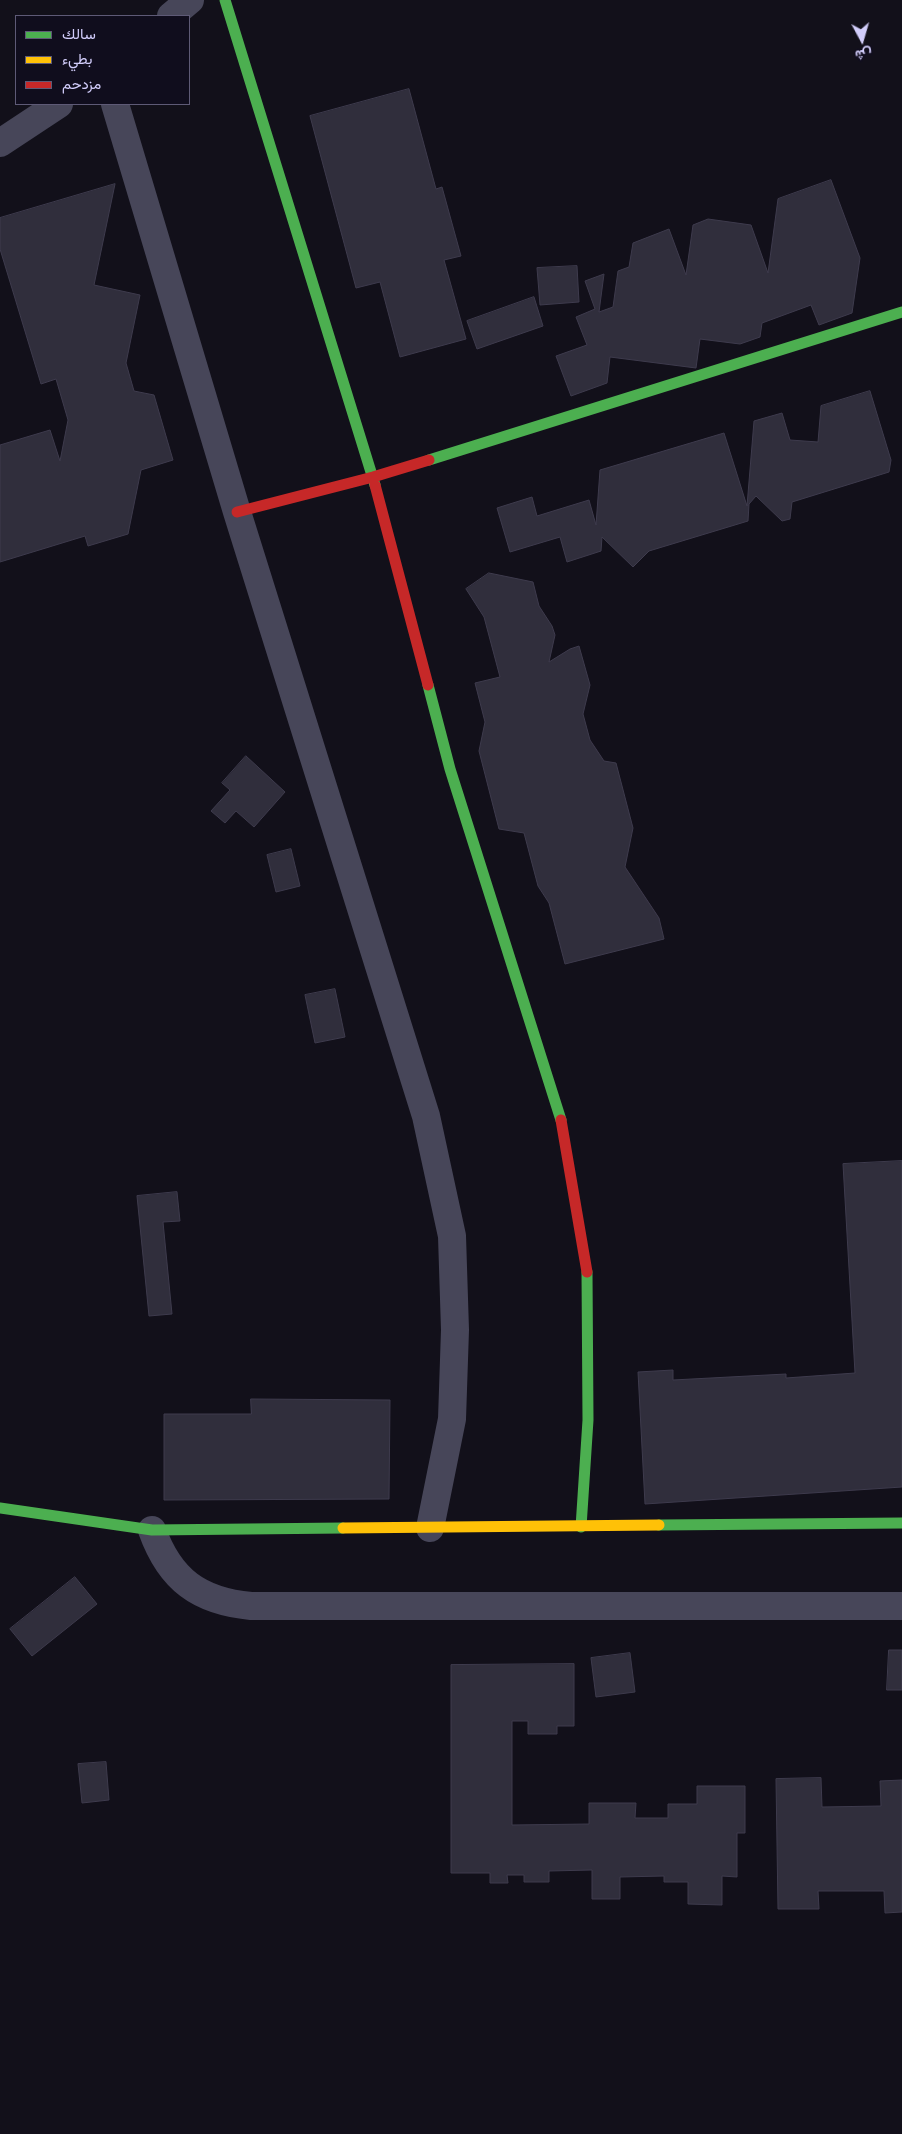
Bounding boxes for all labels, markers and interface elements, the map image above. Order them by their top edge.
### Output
legend [15,15,190,105]
north arrow [837,15,887,65]
text: سالك [62,23,96,43]
text: ش [854,45,873,66]
text: بطيء [62,48,92,68]
text: مزدحم [62,73,101,93]

